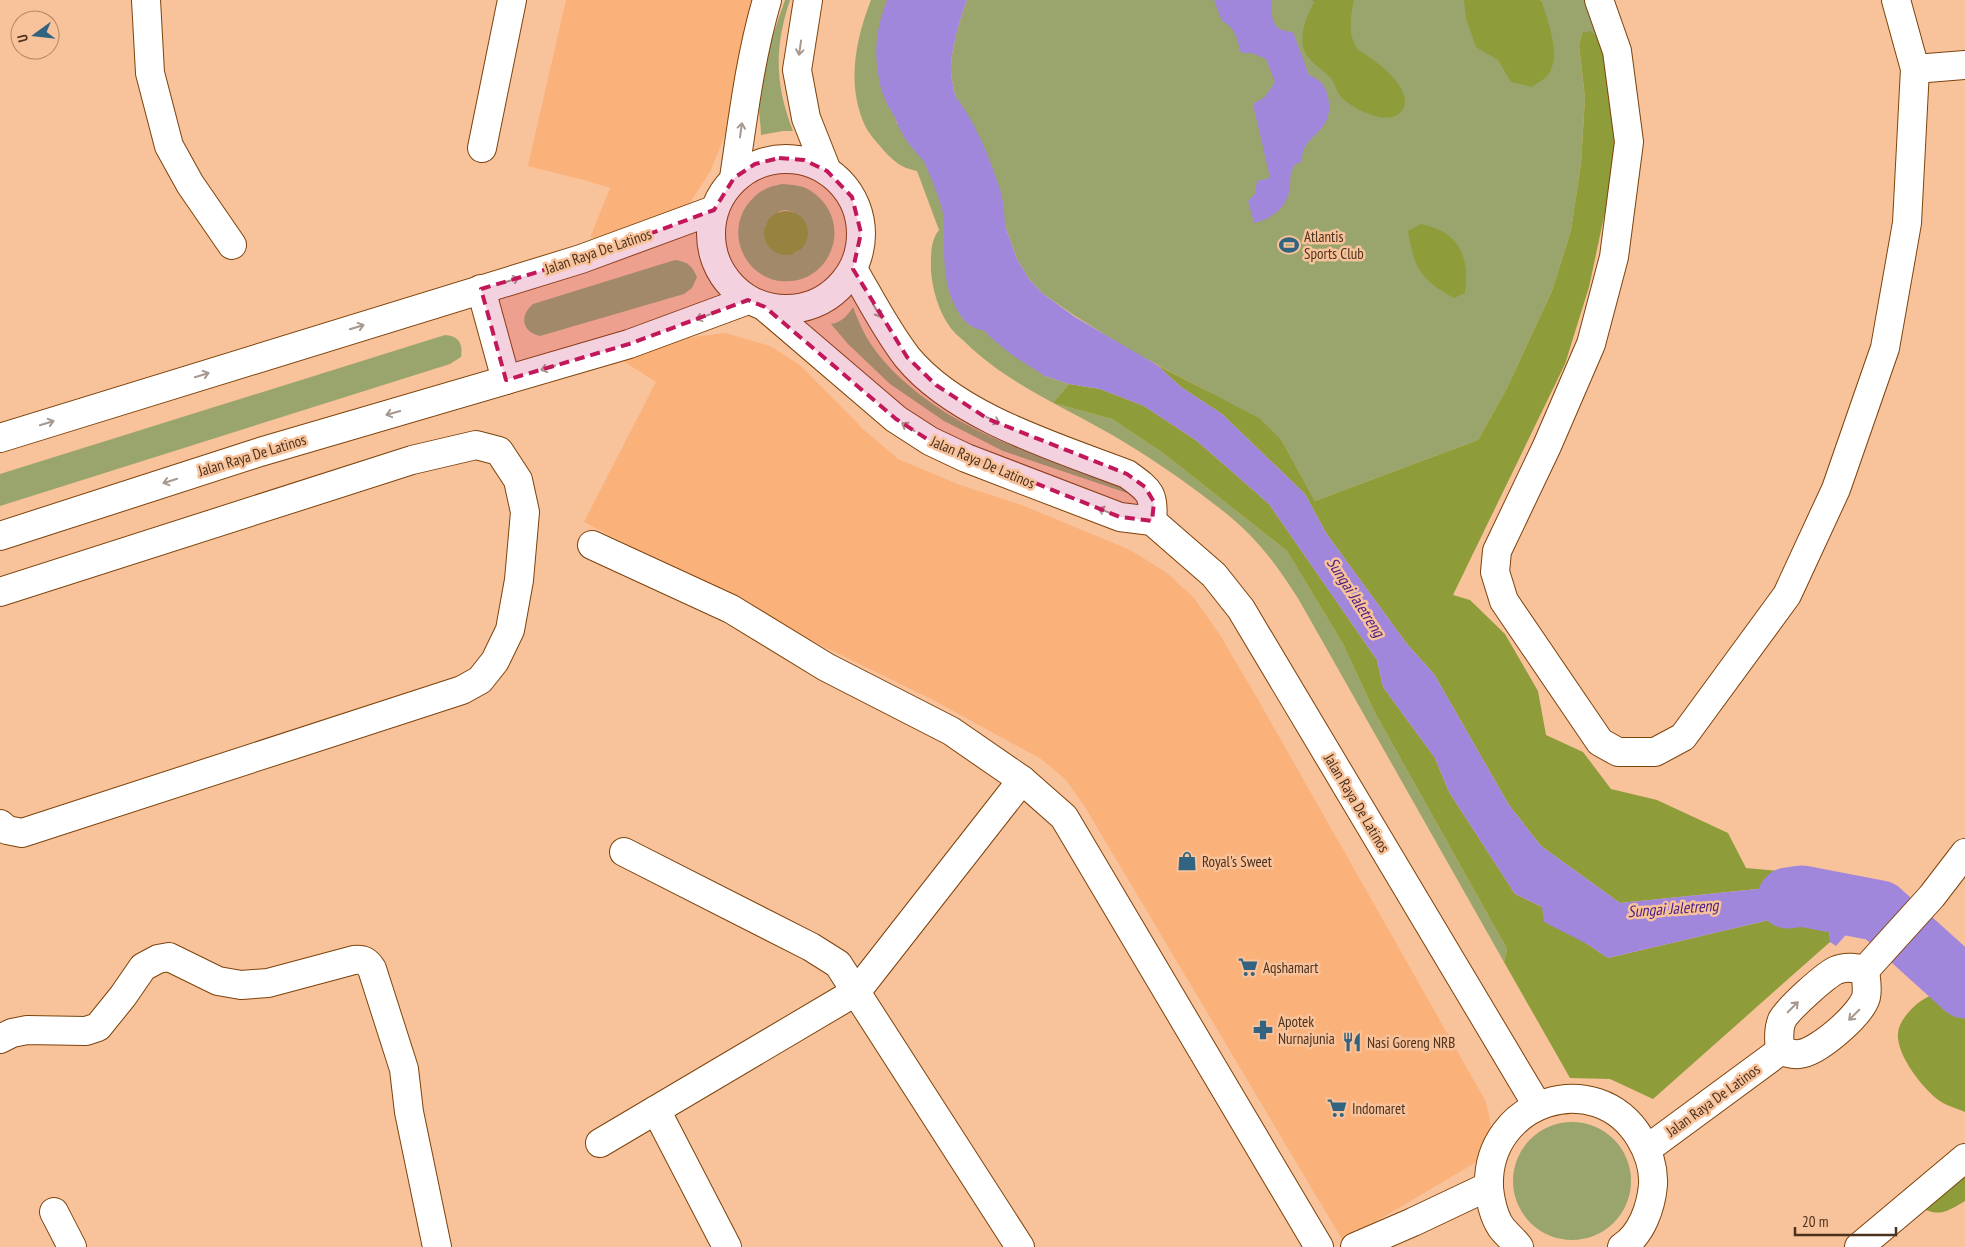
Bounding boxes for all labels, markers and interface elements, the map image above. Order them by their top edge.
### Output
north arrow [10,10,60,60]
text: U [13,33,32,44]
one-way arrow [795,40,805,56]
one-way arrow [736,122,746,138]
street label: Jalan Raya De Latinos [541,224,654,278]
place label: Atlantis Sports Club [1304,227,1364,263]
sports icon: Atlantis Sports Club [1278,234,1300,256]
one-way arrow [504,274,520,284]
one-way arrow [873,304,883,318]
one-way arrow [695,313,711,322]
one-way arrow [349,322,365,332]
one-way arrow [541,363,557,373]
one-way arrow [193,370,209,380]
one-way arrow [385,409,401,419]
one-way arrow [985,416,1000,426]
one-way arrow [38,418,54,428]
one-way arrow [901,421,915,432]
street label: Jalan Raya De Latinos [195,430,308,481]
street label: Jalan Raya De Latinos [927,431,1038,493]
one-way arrow [163,477,178,486]
one-way arrow [1098,506,1113,515]
water label: Sungai Jaletreng [1323,553,1390,641]
street label: Jalan Raya De Latinos [1320,749,1394,856]
shop icon: Royal's Sweet [1176,850,1198,872]
place label: Royal's Sweet [1202,852,1272,871]
water label: Sungai Jaletreng [1627,895,1720,921]
supermarket icon: Aqshamart [1237,956,1259,978]
place label: Aqshamart [1263,958,1318,977]
one-way arrow [1787,1002,1799,1014]
one-way arrow [1848,1009,1860,1021]
place label: Apotek Nurnajunia [1278,1012,1335,1048]
pharmacy icon: Apotek Nurnajunia [1252,1019,1274,1041]
restaurant icon: Nasi Goreng NRB [1341,1031,1363,1053]
place label: Nasi Goreng NRB [1367,1033,1455,1052]
street label: Jalan Raya De Latinos [1661,1059,1764,1141]
supermarket icon: Indomaret [1326,1097,1348,1119]
place label: Indomaret [1352,1099,1405,1118]
scale bar [1795,1204,1896,1236]
text: 20 m [1802,1212,1828,1231]

